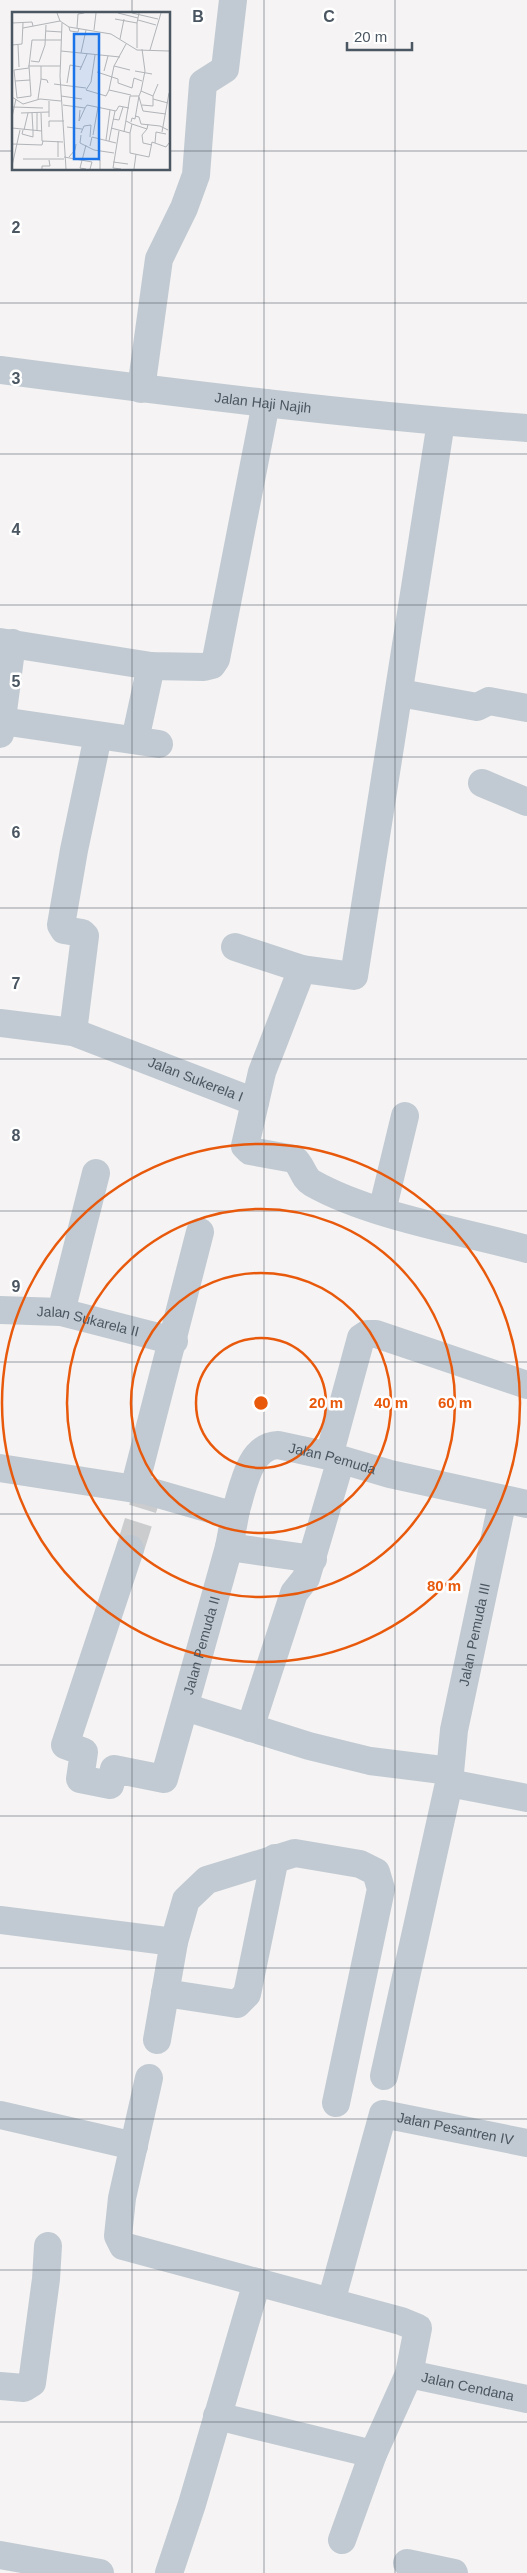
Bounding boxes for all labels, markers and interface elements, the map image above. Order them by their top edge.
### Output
text: B [192,8,204,25]
text: C [323,8,335,25]
inset map [12,12,170,170]
scale bar [347,20,412,52]
text: 20 m [354,28,387,45]
text: 2 [12,219,21,236]
text: 3 [12,370,21,387]
street label: Jalan Haji Najih [214,389,312,416]
text: 4 [12,521,21,538]
text: 5 [12,673,21,690]
text: 6 [12,824,21,841]
text: 7 [12,975,21,992]
street label: Jalan Sukerela I [146,1054,245,1105]
text: 8 [12,1127,21,1144]
text: 9 [12,1278,21,1295]
street label: Jalan Sukarela II [37,1303,141,1340]
centre of rings [252,1394,270,1412]
text: 20 m [309,1394,343,1411]
text: 40 m [374,1394,408,1411]
text: 60 m [438,1394,472,1411]
street label: Jalan Pemuda [287,1440,378,1477]
text: 80 m [427,1577,461,1594]
street label: Jalan Pemuda III [456,1581,493,1688]
street label: Jalan Pemuda II [180,1594,223,1696]
street label: Jalan Pesantren IV [396,2109,516,2148]
street label: Jalan Cendana [420,2369,516,2404]

